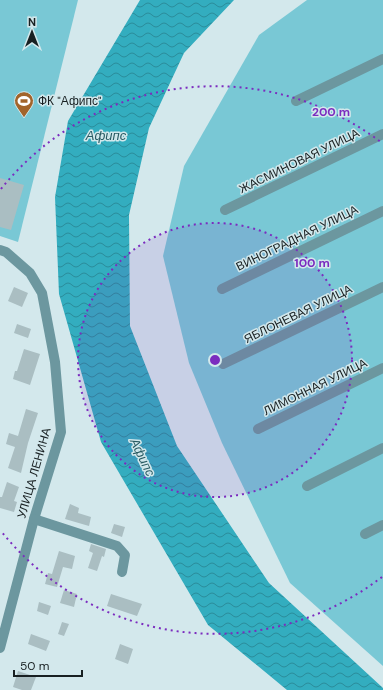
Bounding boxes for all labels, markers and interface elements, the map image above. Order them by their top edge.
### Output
north arrow [12,12,52,52]
text: N [28,15,36,29]
sports icon: ФК "Афипс" [13,90,35,118]
place label: ФК "Афипс" [38,93,102,109]
text: 200 m [312,104,350,120]
street label: ЖАСМИНОВАЯ УЛИЦА [236,125,362,197]
water label: Афипс [85,127,127,144]
street label: ВИНОГРАДНАЯ УЛИЦА [233,201,361,275]
text: 100 m [294,255,330,271]
street label: ЯБЛОНЕВАЯ УЛИЦА [241,281,355,347]
centre of rings [208,353,222,367]
street label: ЛИМОННАЯ УЛИЦА [260,355,370,419]
street label: УЛИЦА ЛЕНИНА [13,426,55,520]
water label: Афипс [126,434,159,479]
scale bar [14,652,82,678]
text: 50 m [20,658,49,674]

